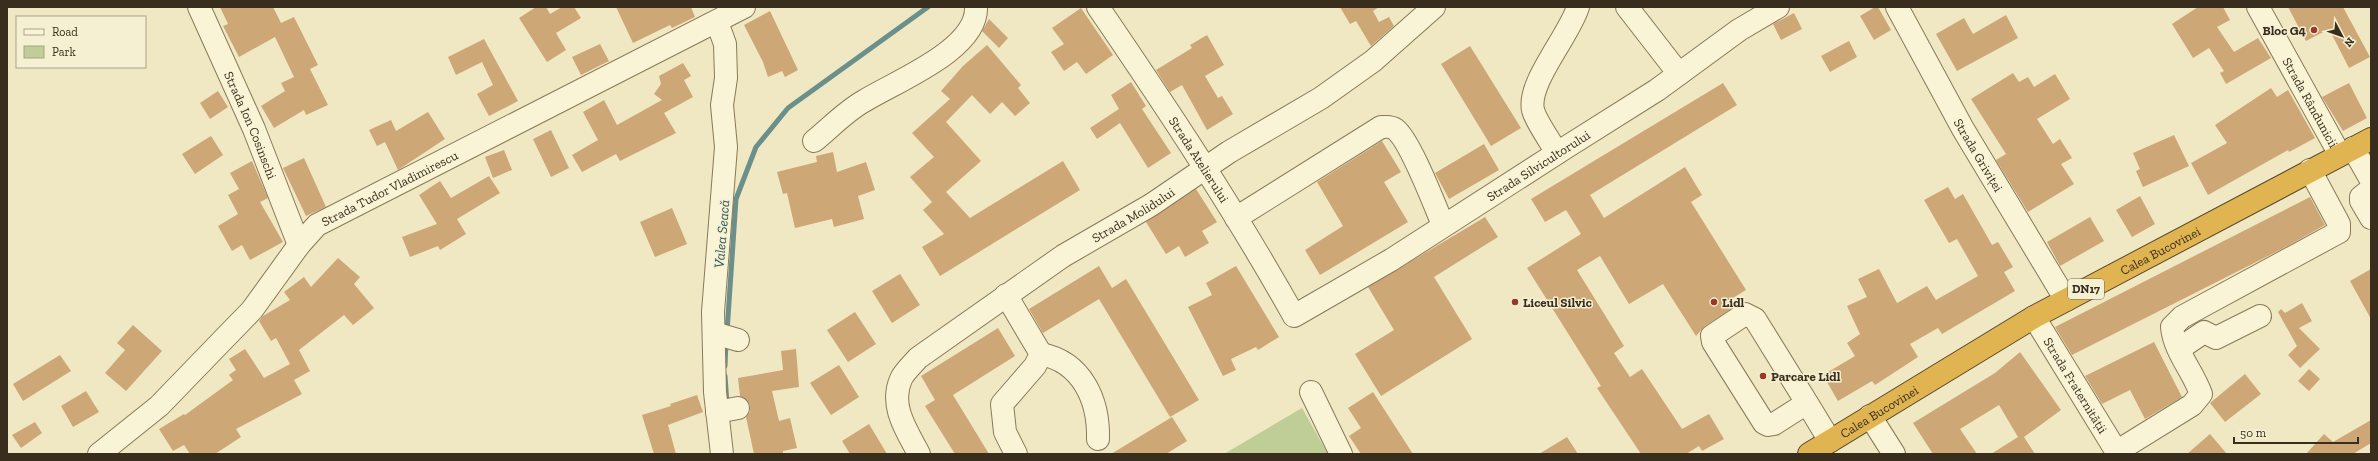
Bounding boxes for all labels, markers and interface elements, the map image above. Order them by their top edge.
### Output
legend [16,16,146,68]
north arrow [2322,16,2362,56]
place label: Bloc G4 [2263,23,2307,38]
text: Road [52,25,78,39]
marker: Bloc G4 [2309,25,2319,35]
text: N [2341,35,2357,50]
text: Park [52,45,77,59]
street label: Strada Rândunicii [2280,55,2342,150]
street label: Strada Ion Cosinschi [221,69,280,181]
street label: Strada Atelierului [1166,114,1232,205]
street label: Strada Griviței [1951,116,2007,195]
street label: Strada Silvicultorului [1484,127,1593,204]
street label: Strada Tudor Vladimirescu [319,147,461,229]
street label: Strada Molidului [1089,184,1177,245]
water label: Valea Seacă [711,199,733,269]
street label: Calea Bucovinei [2117,223,2203,278]
road number: DN17 [2068,279,2104,299]
place label: Liceul Silvic [1523,295,1592,310]
place label: Lidl [1722,295,1745,310]
marker: Liceul Silvic [1510,297,1520,307]
marker: Lidl [1709,297,1719,307]
street label: Strada Fraternității [2041,335,2111,436]
place label: Parcare Lidl [1771,369,1841,384]
marker: Parcare Lidl [1758,371,1768,381]
street label: Calea Bucovinei [1837,382,1921,441]
scale bar [2234,419,2358,445]
text: 50 m [2240,426,2267,440]

